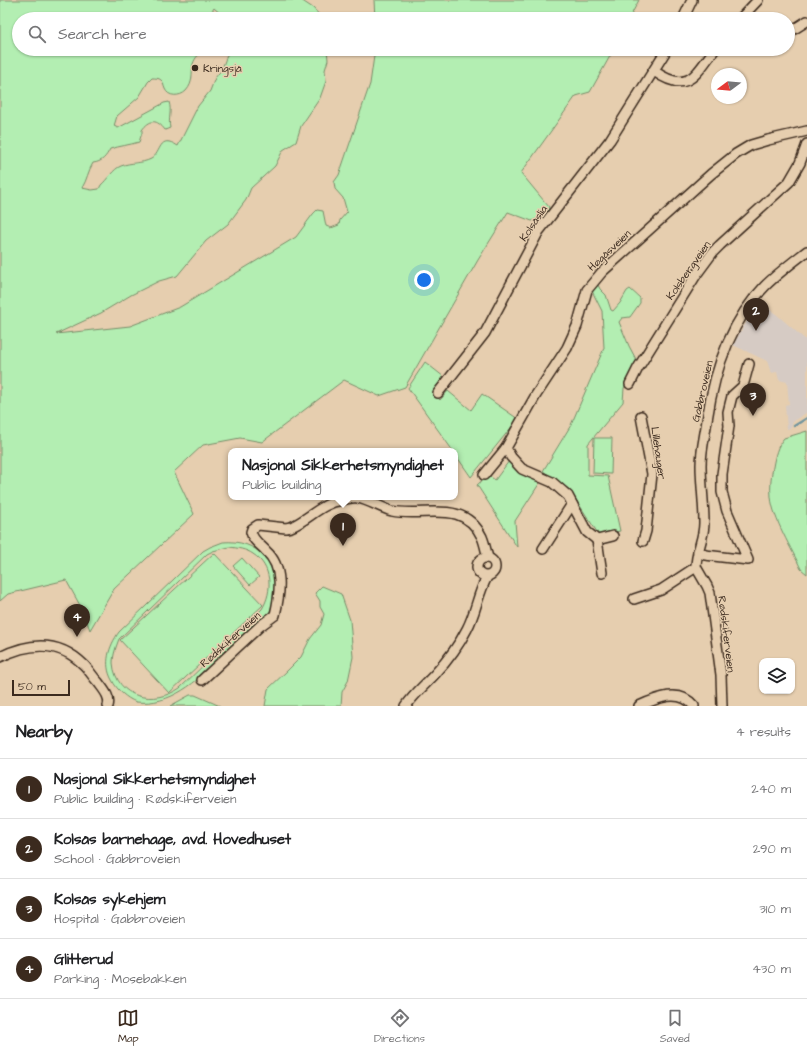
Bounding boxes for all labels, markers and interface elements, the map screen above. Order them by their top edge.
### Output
search box [12,12,795,56]
icon: search [26,23,48,45]
text: Search here [58,24,147,45]
place label: Kringsjå [203,61,242,77]
marker: Kringsjå [190,63,200,73]
north arrow [711,68,747,104]
street label: Kolsåslia [516,202,551,244]
street label: Høgåsveien [584,226,635,275]
street label: Kolsbergveien [663,237,715,303]
your location [414,270,434,290]
pin: 2 [743,298,769,331]
street label: Gabbroveien [688,358,717,423]
pin: 3 [740,383,766,416]
street label: Lillehauger [646,426,670,481]
popup [228,448,458,500]
text: Nasjonal Sikkerhetsmyndighet [242,455,444,476]
text: Public building [242,476,322,494]
pin: 1 [330,513,356,546]
street label: Rødskiferveien [714,595,739,674]
pin: 4 [64,604,90,637]
street label: Rødskiferveien [197,608,264,671]
map controls [759,658,795,694]
button: layers [759,658,795,694]
scale bar [12,678,70,697]
text: 50 m [18,679,46,694]
text: Nearby [16,720,73,744]
text: 4 results [736,723,791,741]
text: Nasjonal Sikkerhetsmyndighet [54,769,256,790]
text: 1 [28,780,30,798]
text: 240 m [751,780,791,798]
text: Public building · Rødskiferveien [54,790,237,808]
text: Kolsås barnehage, avd. Hovedhuset [54,829,291,850]
text: 2 [25,840,33,858]
text: 290 m [753,840,791,858]
text: School · Gabbroveien [54,850,180,868]
text: Kolsås sykehjem [54,889,166,910]
text: 3 [26,900,32,918]
text: 310 m [759,900,791,918]
text: Hospital · Gabbroveien [54,910,185,928]
text: Glitterud [54,949,113,970]
text: 4 [25,960,33,978]
text: 430 m [752,960,791,978]
text: Parking · Mosebakken [54,970,187,988]
tab: Map [117,1007,139,1046]
tab: Directions [374,1007,425,1046]
tab: Saved [660,1007,690,1046]

